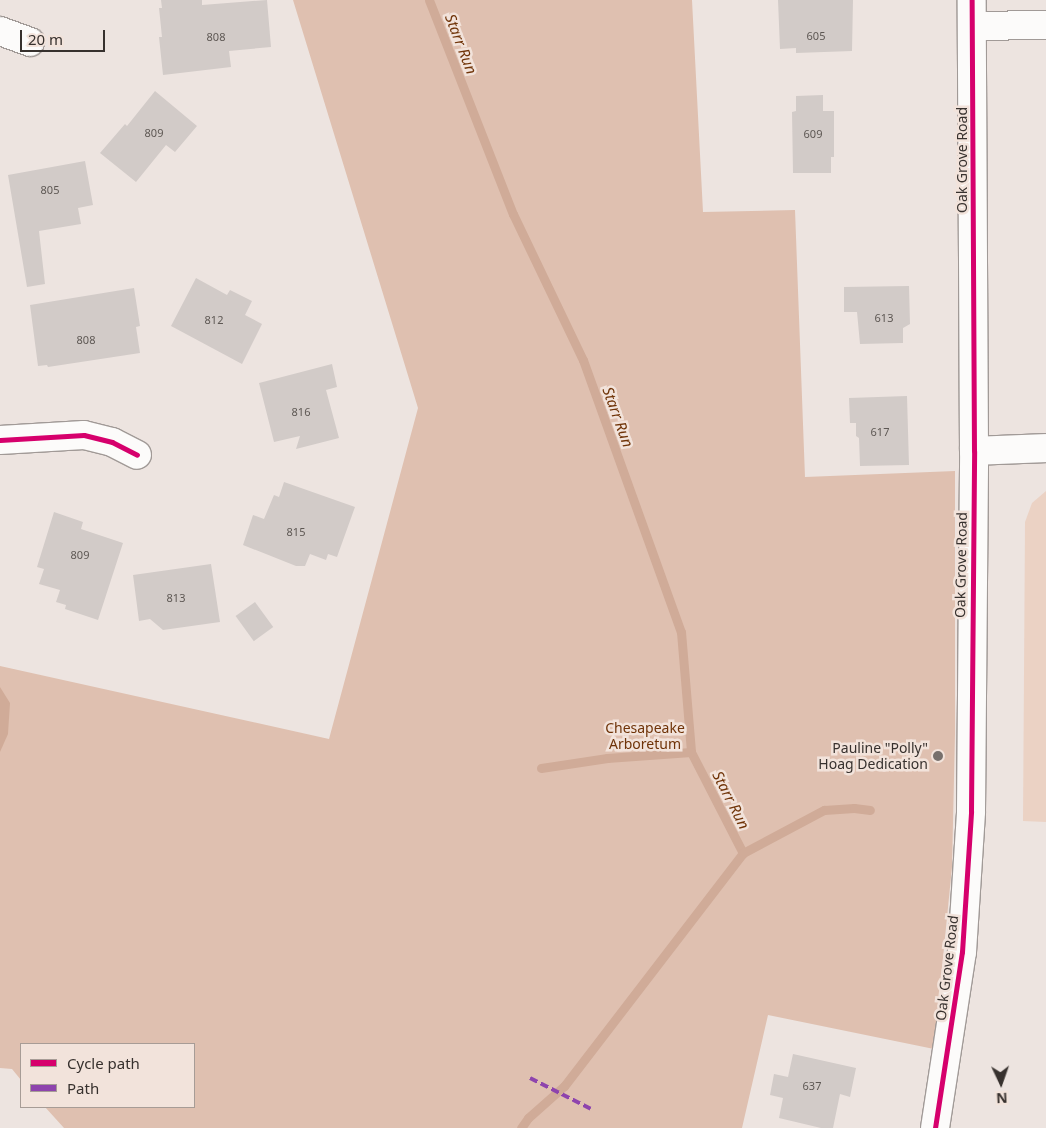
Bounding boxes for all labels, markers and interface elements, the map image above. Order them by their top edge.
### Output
water label: Starr Run [441,11,481,77]
scale bar [22,20,108,52]
text: 20 m [28,29,63,49]
house number: 605 [807,29,825,43]
house number: 808 [207,30,225,44]
street label: Oak Grove Road [954,107,970,213]
house number: 809 [145,126,163,140]
house number: 609 [804,127,822,141]
house number: 805 [41,183,59,197]
house number: 613 [875,311,893,325]
house number: 812 [205,313,223,327]
house number: 808 [77,333,95,347]
water label: Starr Run [599,384,637,450]
house number: 816 [292,405,310,419]
house number: 617 [871,425,889,439]
street label: Oak Grove Road [952,512,970,618]
house number: 815 [287,525,305,539]
house number: 809 [71,548,89,562]
house number: 813 [167,591,185,605]
park label: Chesapeake Arboretum [605,720,685,752]
place label: Pauline "Polly" Hoag Dedication [818,740,928,772]
marker: Pauline "Polly" Hoag Dedication [932,750,944,762]
water label: Starr Run [709,768,753,832]
street label: Oak Grove Road [932,914,962,1022]
legend [20,1043,195,1108]
text: Cycle path [67,1053,140,1073]
north arrow [976,1058,1026,1108]
text: Path [67,1078,99,1098]
house number: 637 [803,1079,821,1093]
text: N [996,1089,1008,1108]

